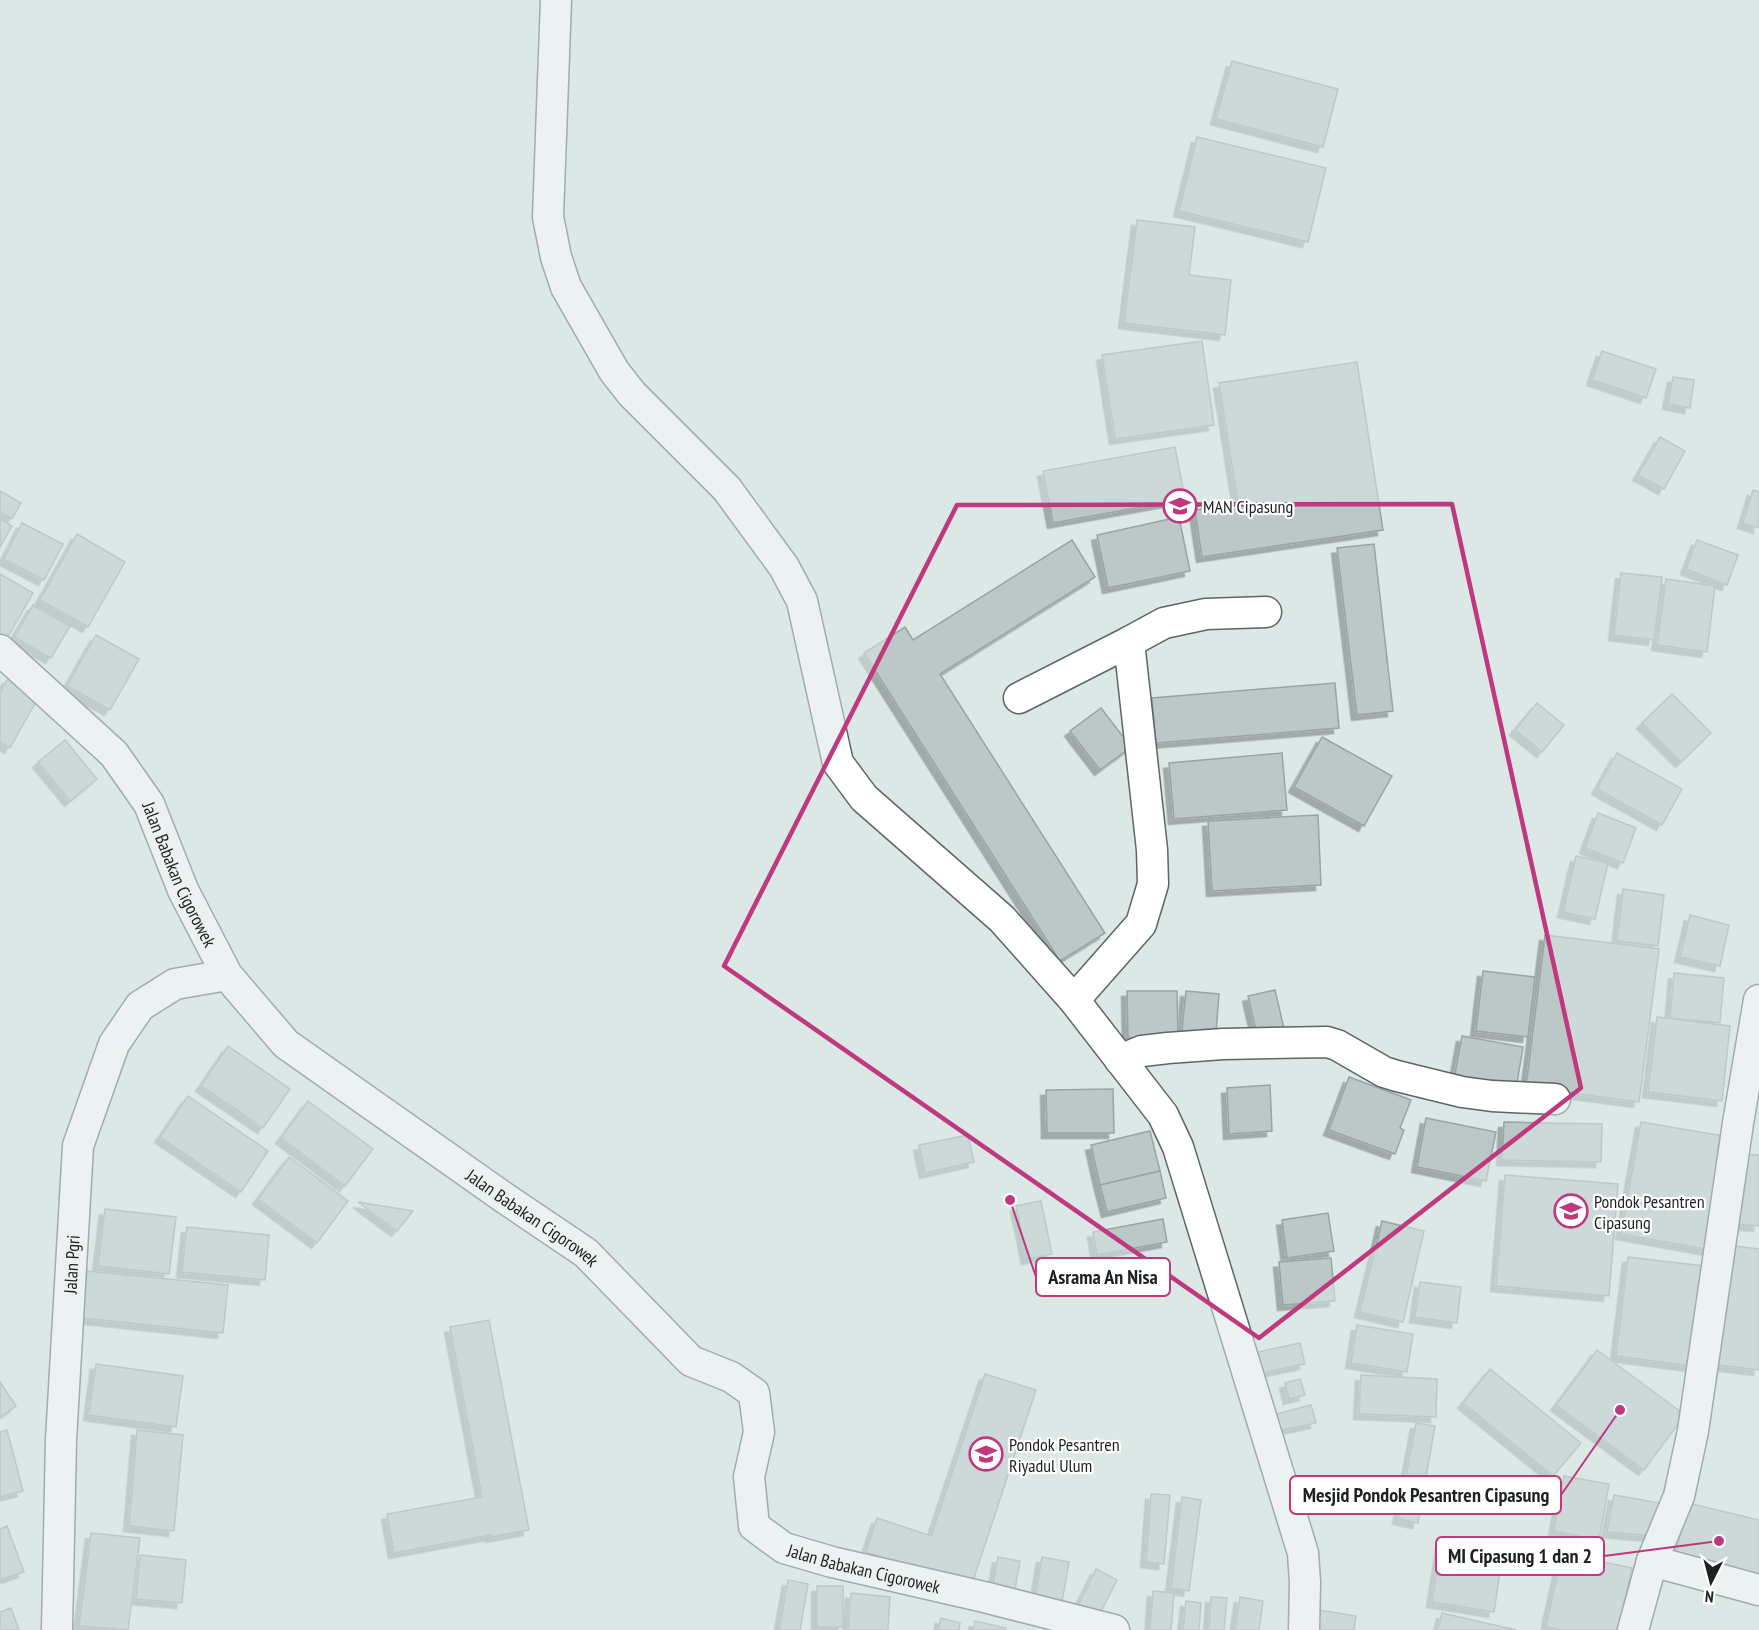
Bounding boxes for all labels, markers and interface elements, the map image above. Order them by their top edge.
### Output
school or university icon: MAN Cipasung [1162,488,1198,524]
place label: MAN Cipasung [1203,495,1293,518]
street label: Jalan Babakan Cigorowek [137,797,222,951]
street label: Jalan Babakan Cigorowek [461,1163,604,1271]
place label: Pondok Pesantren Cipasung [1594,1190,1705,1234]
school or university icon: Pondok Pesantren Cipasung [1553,1193,1589,1229]
street label: Jalan Pgri [58,1234,84,1295]
callout: Asrama An Nisa [1036,1258,1170,1296]
text: Asrama An Nisa [1047,1264,1158,1290]
place label: Pondok Pesantren Riyadul Ulum [1009,1433,1120,1477]
school or university icon: Pondok Pesantren Riyadul Ulum [968,1436,1004,1472]
callout: Mesjid Pondok Pesantren Cipasung [1290,1476,1561,1514]
text: Mesjid Pondok Pesantren Cipasung [1303,1482,1549,1508]
callout: MI Cipasung 1 dan 2 [1436,1537,1604,1575]
street label: Jalan Babakan Cigorowek [784,1538,942,1598]
text: MI Cipasung 1 dan 2 [1448,1543,1592,1569]
north arrow [1681,1552,1741,1612]
text: N [1704,1587,1715,1607]

